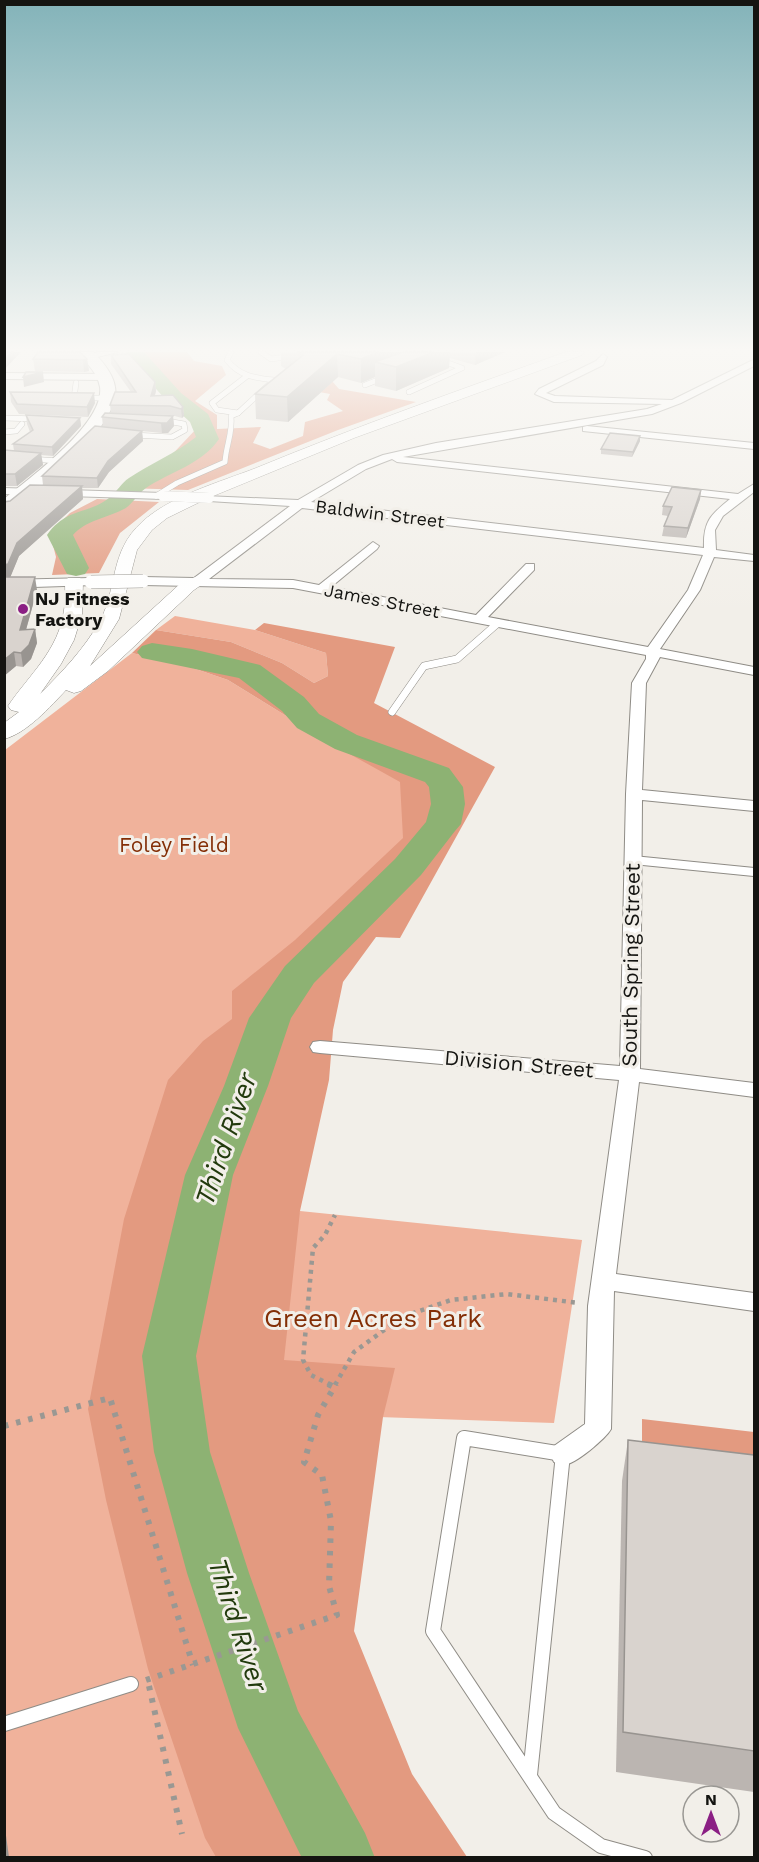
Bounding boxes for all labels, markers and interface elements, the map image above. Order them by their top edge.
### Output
street label: Baldwin Street [314,495,446,532]
street label: James Street [322,579,442,622]
place label: NJ Fitness Factory [35,588,130,630]
marker: NJ Fitness Factory [16,602,30,616]
park label: Foley Field [119,832,229,857]
street label: South Spring Street [616,863,645,1067]
street label: Division Street [443,1045,595,1082]
water label: Third River [188,1067,264,1210]
park label: Green Acres Park [264,1303,482,1333]
water label: Third River [201,1554,275,1697]
north arrow [681,1784,741,1844]
text: N [705,1790,717,1809]

